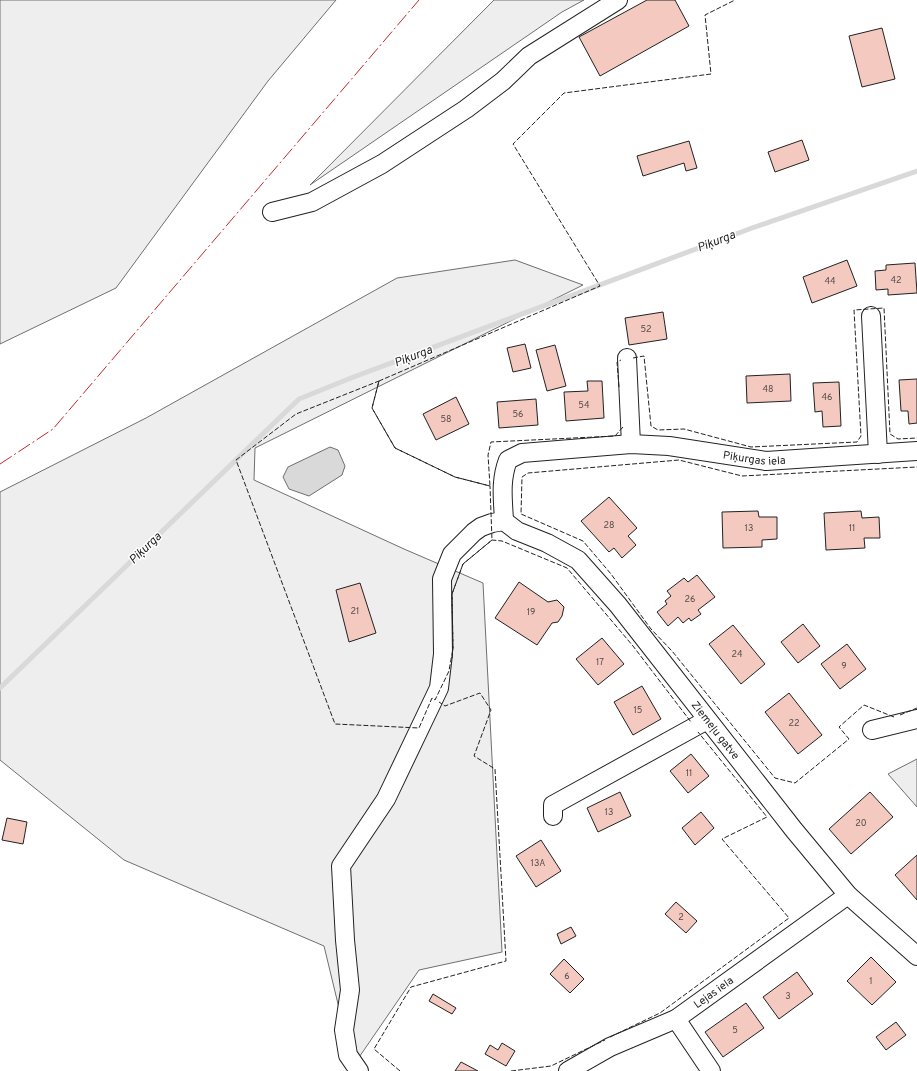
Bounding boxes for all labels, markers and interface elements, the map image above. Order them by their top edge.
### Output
water label: Piķurga [695,227,738,256]
house number: 42 [890,275,902,286]
house number: 44 [824,276,836,287]
house number: 52 [640,324,652,335]
water label: Piķurga [392,342,435,371]
house number: 48 [762,384,774,395]
house number: 46 [822,392,832,403]
house number: 54 [578,400,590,411]
house number: 56 [513,409,523,420]
house number: 58 [440,414,452,425]
street label: Piķurgas iela [722,448,786,469]
house number: 28 [603,520,615,531]
house number: 13 [745,523,753,534]
house number: 11 [849,523,855,534]
water label: Piķurga [126,529,166,568]
house number: 26 [685,594,695,605]
house number: 21 [351,606,359,617]
house number: 19 [527,607,535,618]
house number: 24 [731,649,743,660]
house number: 17 [596,657,604,668]
house number: 9 [841,661,847,672]
street label: Ziemeļu gatve [688,699,742,763]
house number: 15 [634,705,642,716]
house number: 22 [788,718,800,729]
house number: 11 [686,768,692,779]
house number: 13 [605,807,613,818]
house number: 20 [855,818,867,829]
house number: 13A [531,858,545,869]
house number: 2 [678,912,684,923]
house number: 6 [564,971,570,982]
street label: Lejas iela [691,974,737,1012]
house number: 1 [869,976,873,987]
house number: 3 [785,991,791,1002]
house number: 5 [732,1025,738,1036]

